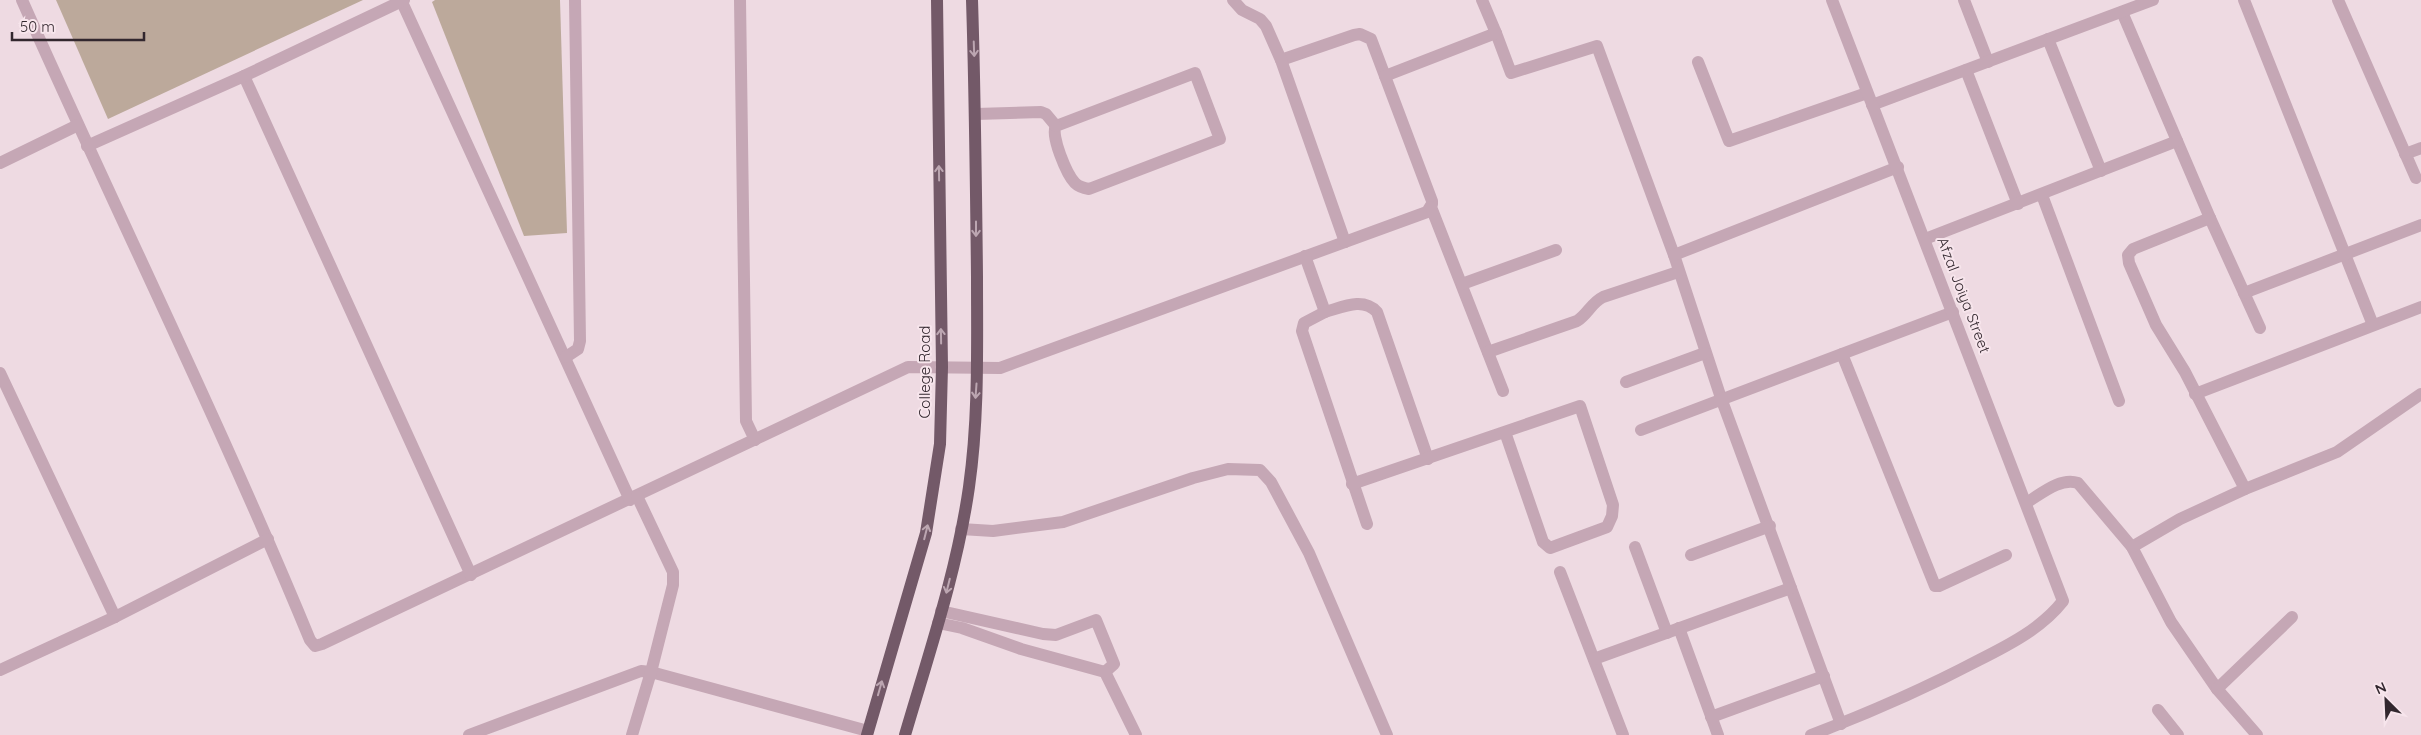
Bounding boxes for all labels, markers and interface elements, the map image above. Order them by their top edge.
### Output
scale bar [12,10,145,42]
text: 50 m [20,17,55,36]
one-way arrow [969,40,979,56]
one-way arrow [934,166,944,182]
one-way arrow [971,220,981,236]
street label: Afzal Joiya Street [1933,234,1995,356]
street label: College Road [915,326,934,418]
one-way arrow [936,328,946,344]
one-way arrow [972,383,981,399]
one-way arrow [922,525,931,541]
one-way arrow [942,578,952,594]
north arrow [2361,675,2411,725]
text: N [2372,678,2389,698]
one-way arrow [876,681,886,697]

